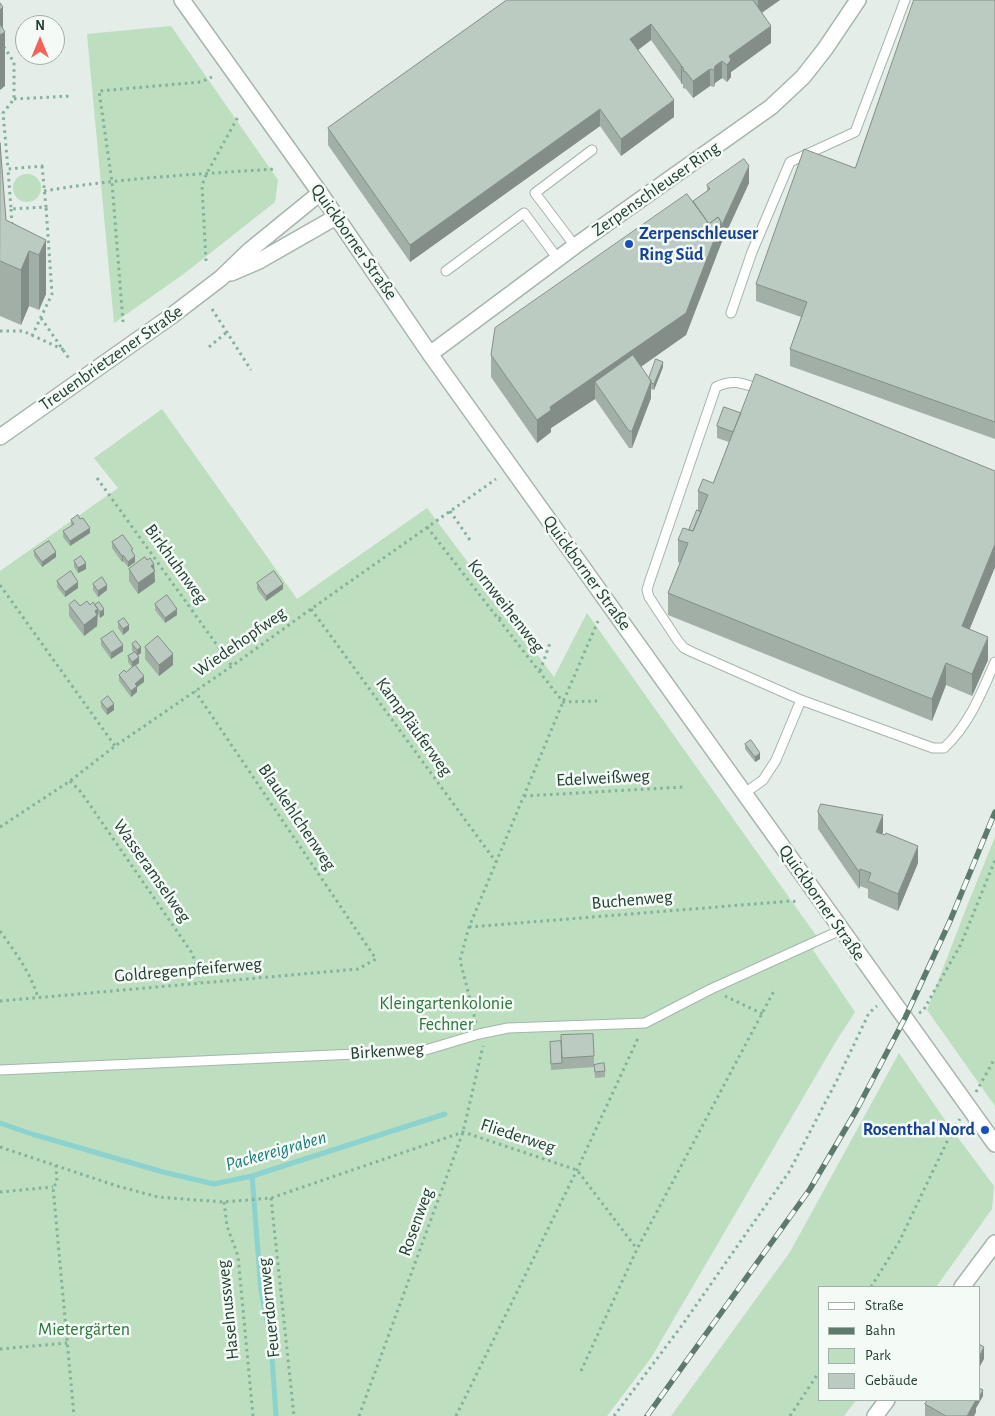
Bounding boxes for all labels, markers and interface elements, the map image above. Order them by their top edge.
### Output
north arrow [15,15,65,65]
text: N [35,19,45,33]
street label: Zerpenschleuser Ring [588,137,724,241]
street label: Quickborner Straße [306,180,402,304]
place label: Zerpenschleuser Ring Süd [639,223,758,266]
marker: Zerpenschleuser Ring Süd [623,238,635,250]
street label: Treuenbrietzener Straße [35,300,187,416]
street label: Quickborner Straße [538,511,636,635]
street label: Birkhuhnweg [140,520,212,608]
street label: Kornweihenweg [463,555,549,657]
street label: Wiedehopfweg [190,602,290,682]
street label: Kampfläuferweg [371,673,457,781]
street label: Blaukehlchenweg [253,760,341,874]
street label: Edelweißweg [556,765,650,791]
street label: Wasseramselweg [108,815,196,927]
street label: Quickborner Straße [774,841,870,965]
street label: Buchenweg [591,886,673,914]
street label: Goldregenpfeiferweg [113,953,263,987]
park label: Kleingartenkolonie Fechner [379,993,513,1036]
street label: Birkenweg [349,1038,425,1064]
street label: Fliederweg [478,1114,558,1158]
place label: Rosenthal Nord [863,1119,975,1141]
marker: Rosenthal Nord [979,1124,991,1136]
water label: Packereigraben [223,1126,329,1176]
street label: Rosenweg [394,1185,438,1259]
street label: Feuerdornweg [253,1257,285,1359]
street label: Haselnussweg [212,1259,244,1361]
legend [818,1286,980,1401]
text: Straße [865,1298,904,1313]
park label: Mietergärten [38,1319,130,1341]
text: Bahn [865,1323,895,1338]
text: Park [865,1348,891,1363]
text: Gebäude [865,1373,918,1388]

